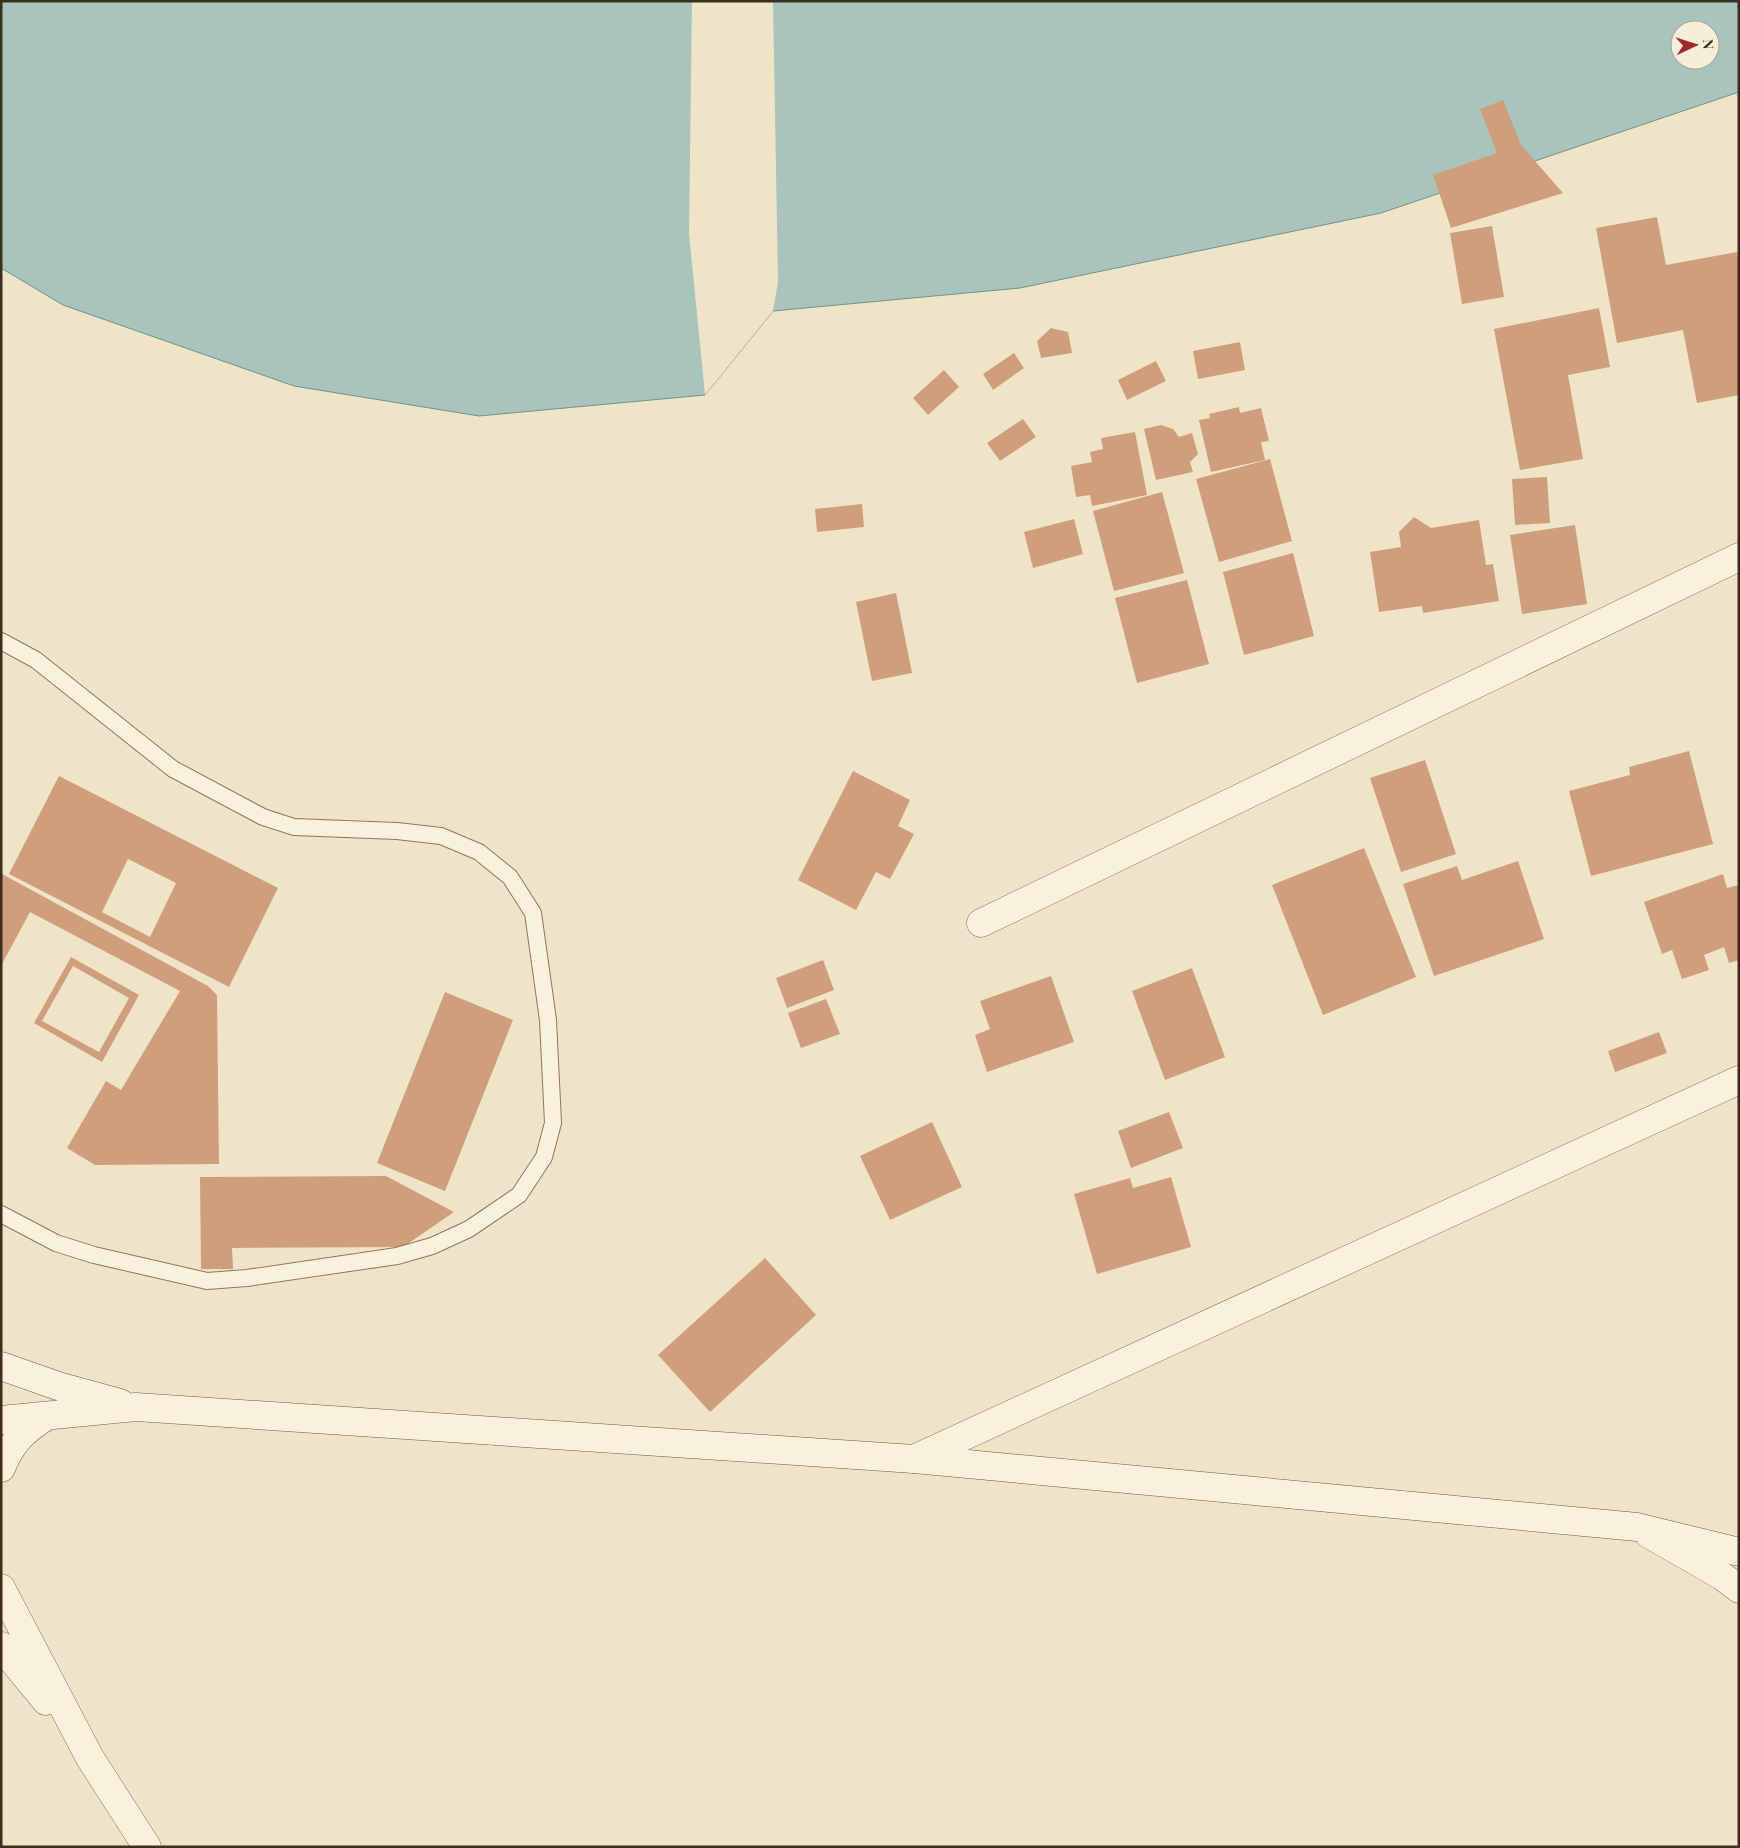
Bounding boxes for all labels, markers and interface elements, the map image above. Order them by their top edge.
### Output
north arrow [1670,20,1720,70]
text: N [1699,38,1718,50]

